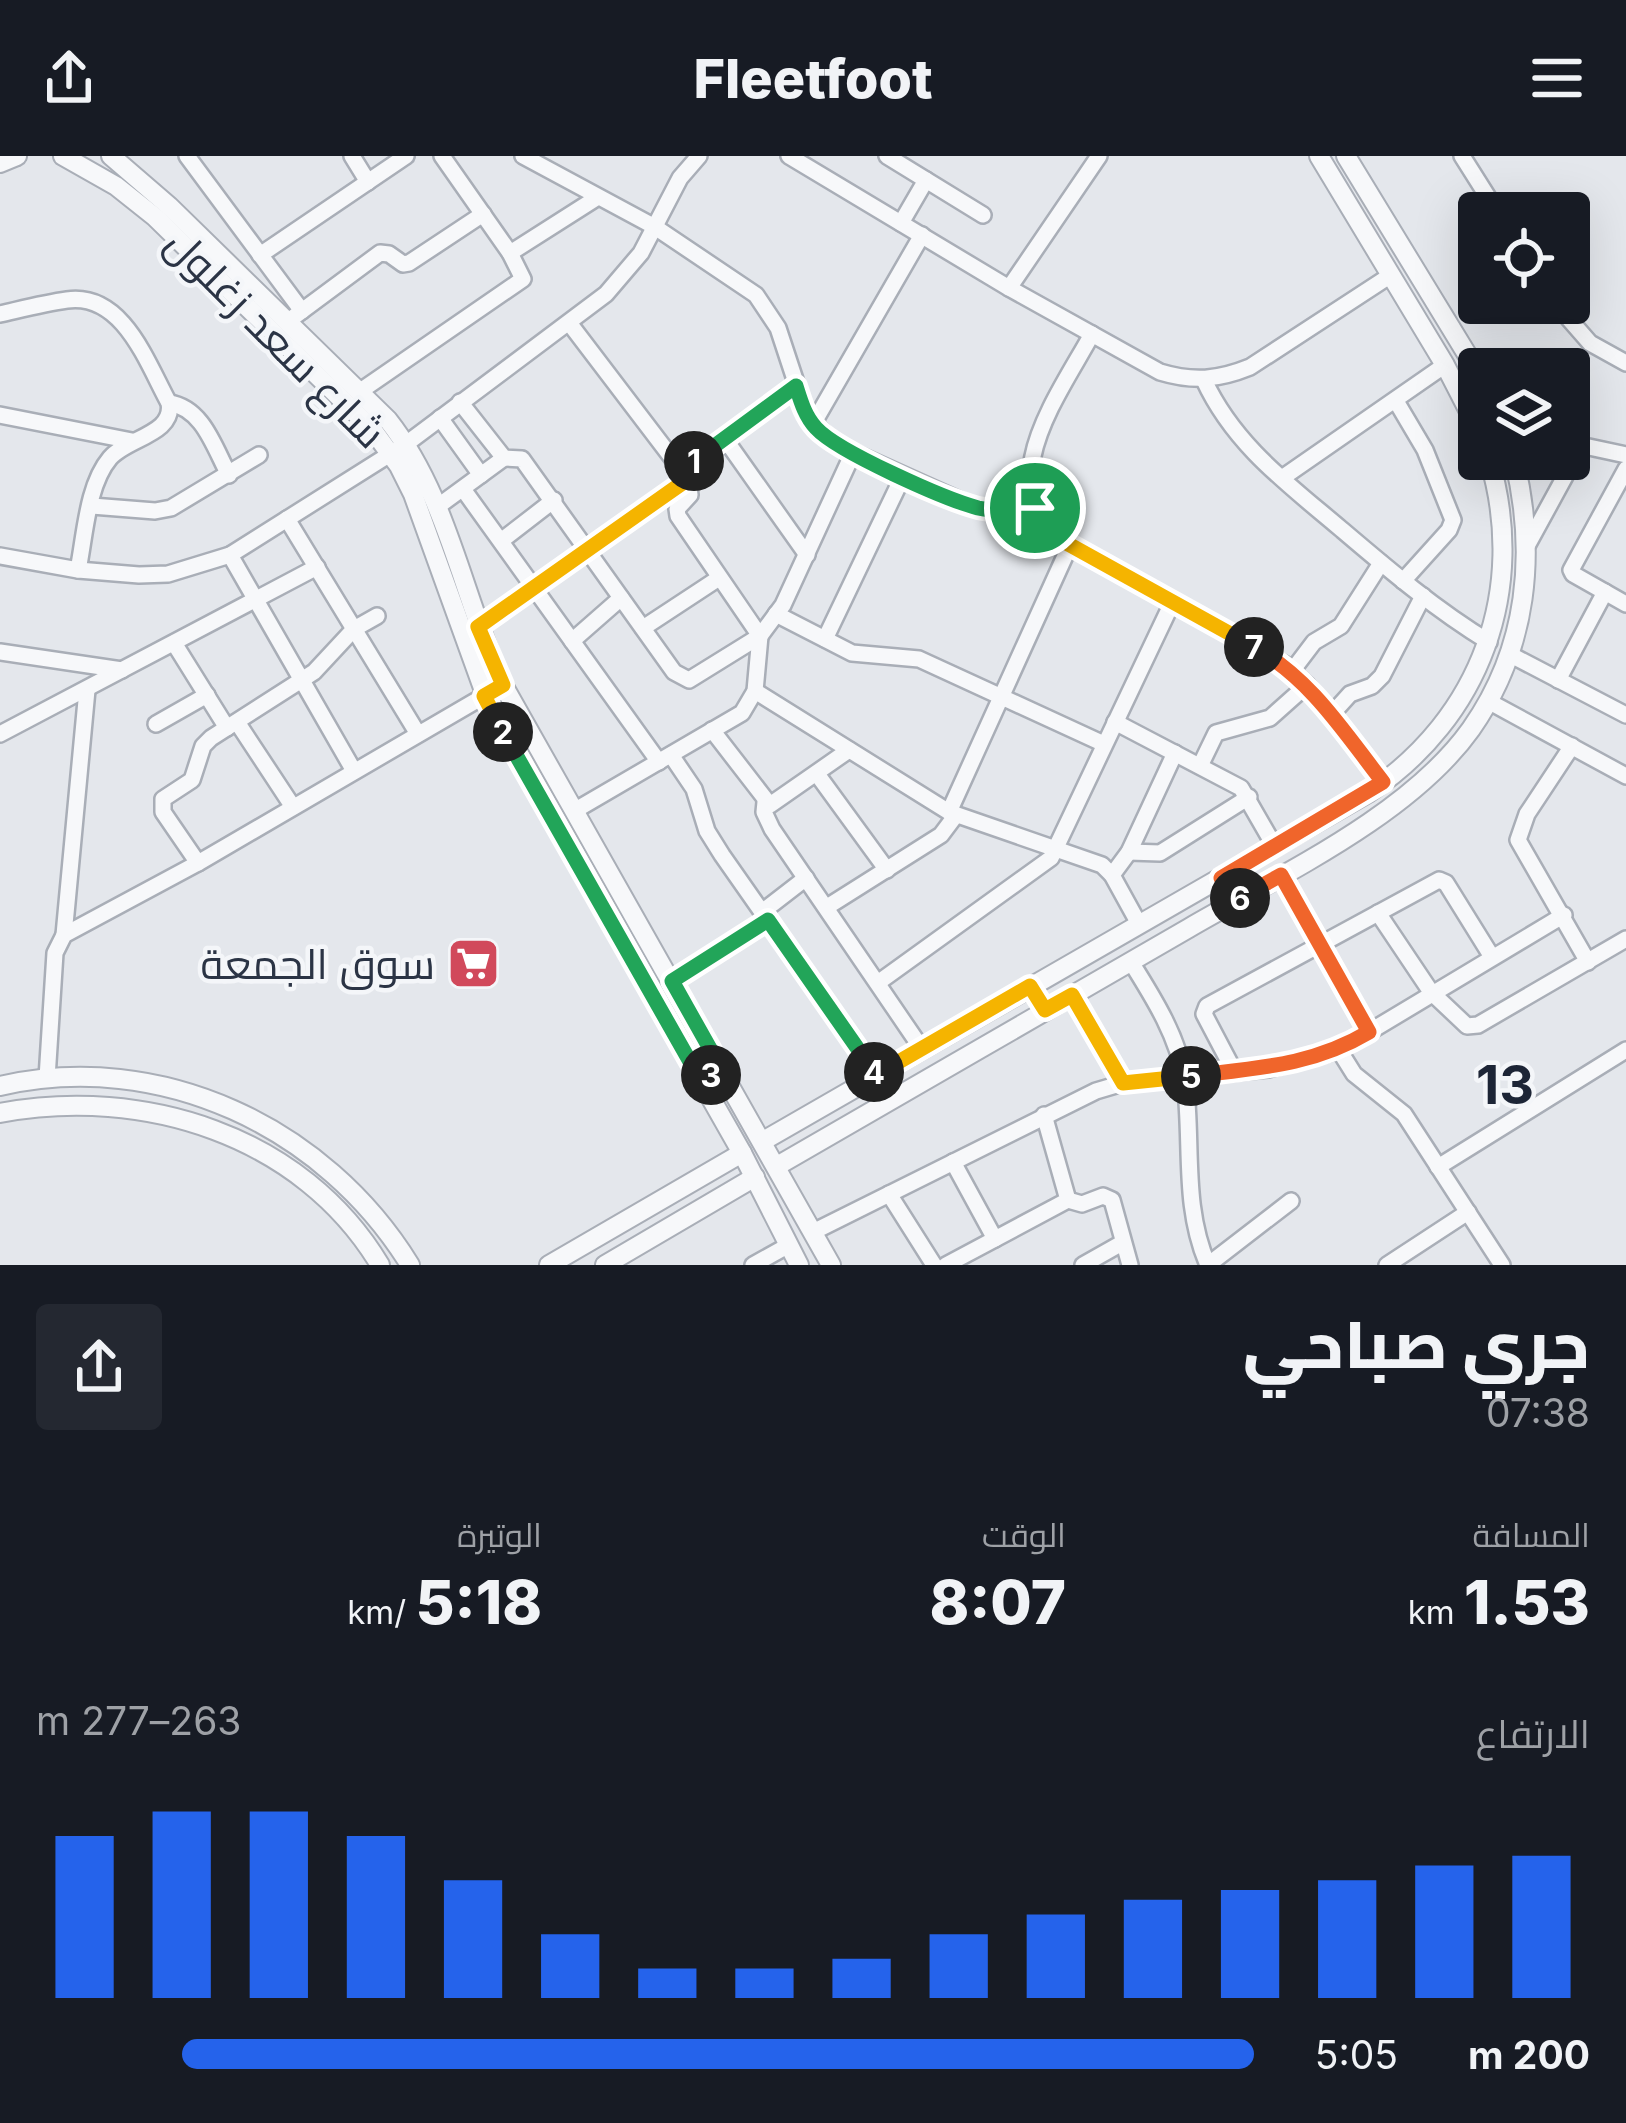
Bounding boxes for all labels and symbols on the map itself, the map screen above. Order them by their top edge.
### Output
street label: شارع سعد زغلول [154,217,397,460]
pin: 1 [664,431,724,491]
pin [984,457,1086,559]
pin: 7 [1224,617,1284,677]
pin: 2 [473,702,533,762]
pin: 6 [1210,868,1270,928]
supermarket icon: سوق الجمعة [446,936,502,992]
place label: سوق الجمعة [200,938,435,990]
pin: 4 [844,1042,904,1102]
pin: 3 [681,1045,741,1105]
pin: 5 [1161,1046,1221,1106]
district label: 13 [1476,1052,1534,1117]

